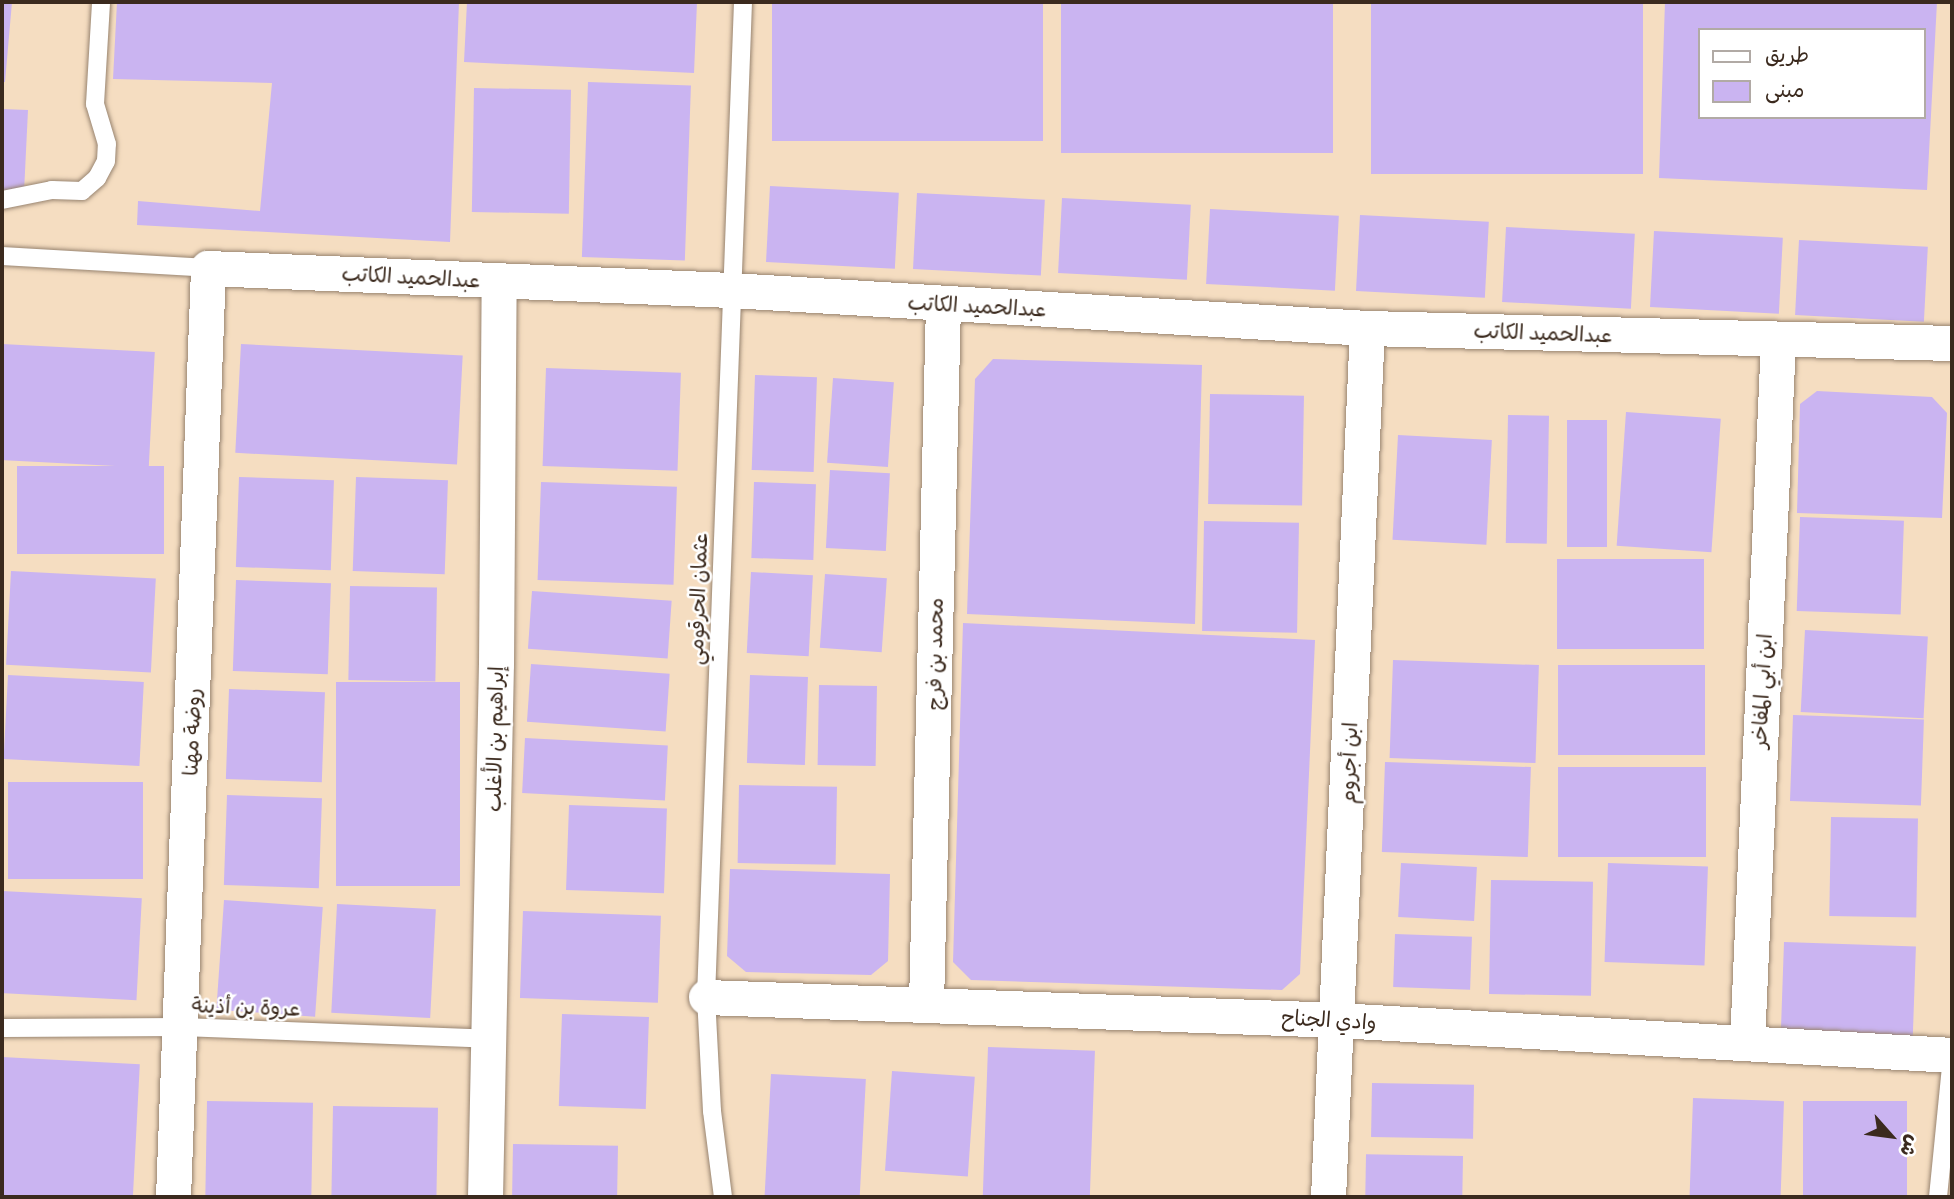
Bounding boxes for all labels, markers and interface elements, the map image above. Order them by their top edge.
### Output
legend [1699,28,1926,119]
text: طريق [1765,42,1809,67]
text: مبنى [1765,77,1804,102]
street label: عبدالحميد الكاتب [341,261,481,293]
street label: عبدالحميد الكاتب [907,290,1047,322]
street label: عبدالحميد الكاتب [1473,318,1613,348]
street label: عثمان الحرقومي [683,532,713,666]
street label: محمد بن فرج [921,597,949,711]
street label: ابن أبي المفاخر [1746,633,1778,749]
street label: إبراهيم بن الأغلب [481,666,509,812]
street label: روضة مهنا [178,688,206,776]
street label: ابن أجروم [1335,721,1363,805]
street label: عروة بن أذينة [191,993,301,1021]
street label: وادي الجناح [1281,1005,1377,1035]
north arrow [1856,1101,1926,1171]
text: ش [1895,1131,1925,1161]

